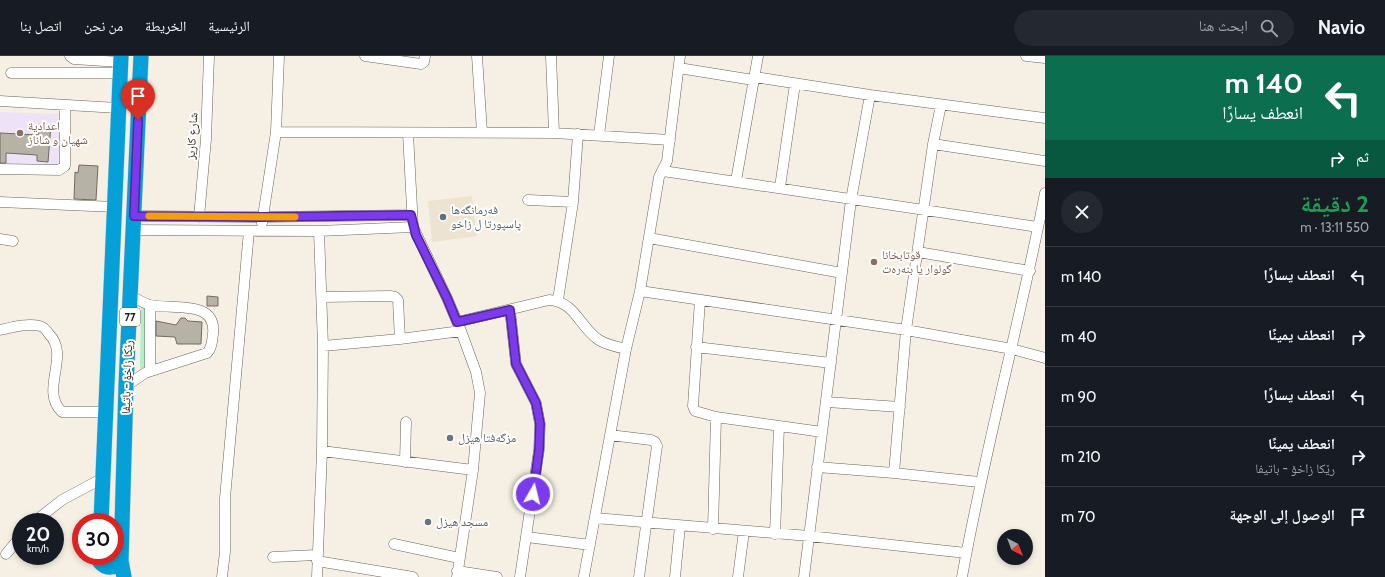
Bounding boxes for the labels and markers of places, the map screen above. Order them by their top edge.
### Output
pin [121,79,155,120]
place label: اعدادية شهيان و شاناز [27,118,88,147]
marker: اعدادية شهيان و شاناز [15,128,25,138]
place label: فەرمانگەها پاسپورتا ل زاخو [451,202,522,231]
marker: فەرمانگەها پاسپورتا ل زاخو [438,212,448,222]
place label: قوتابخانا گولوار یا بنەرەت [882,247,952,276]
marker: قوتابخانا گولوار یا بنەرەت [869,257,879,267]
place label: مزگەفتا هیزل [458,430,516,445]
marker: مزگەفتا هیزل [445,433,455,443]
place label: مسجد هيزل [436,514,488,529]
marker: مسجد هيزل [423,517,433,527]

